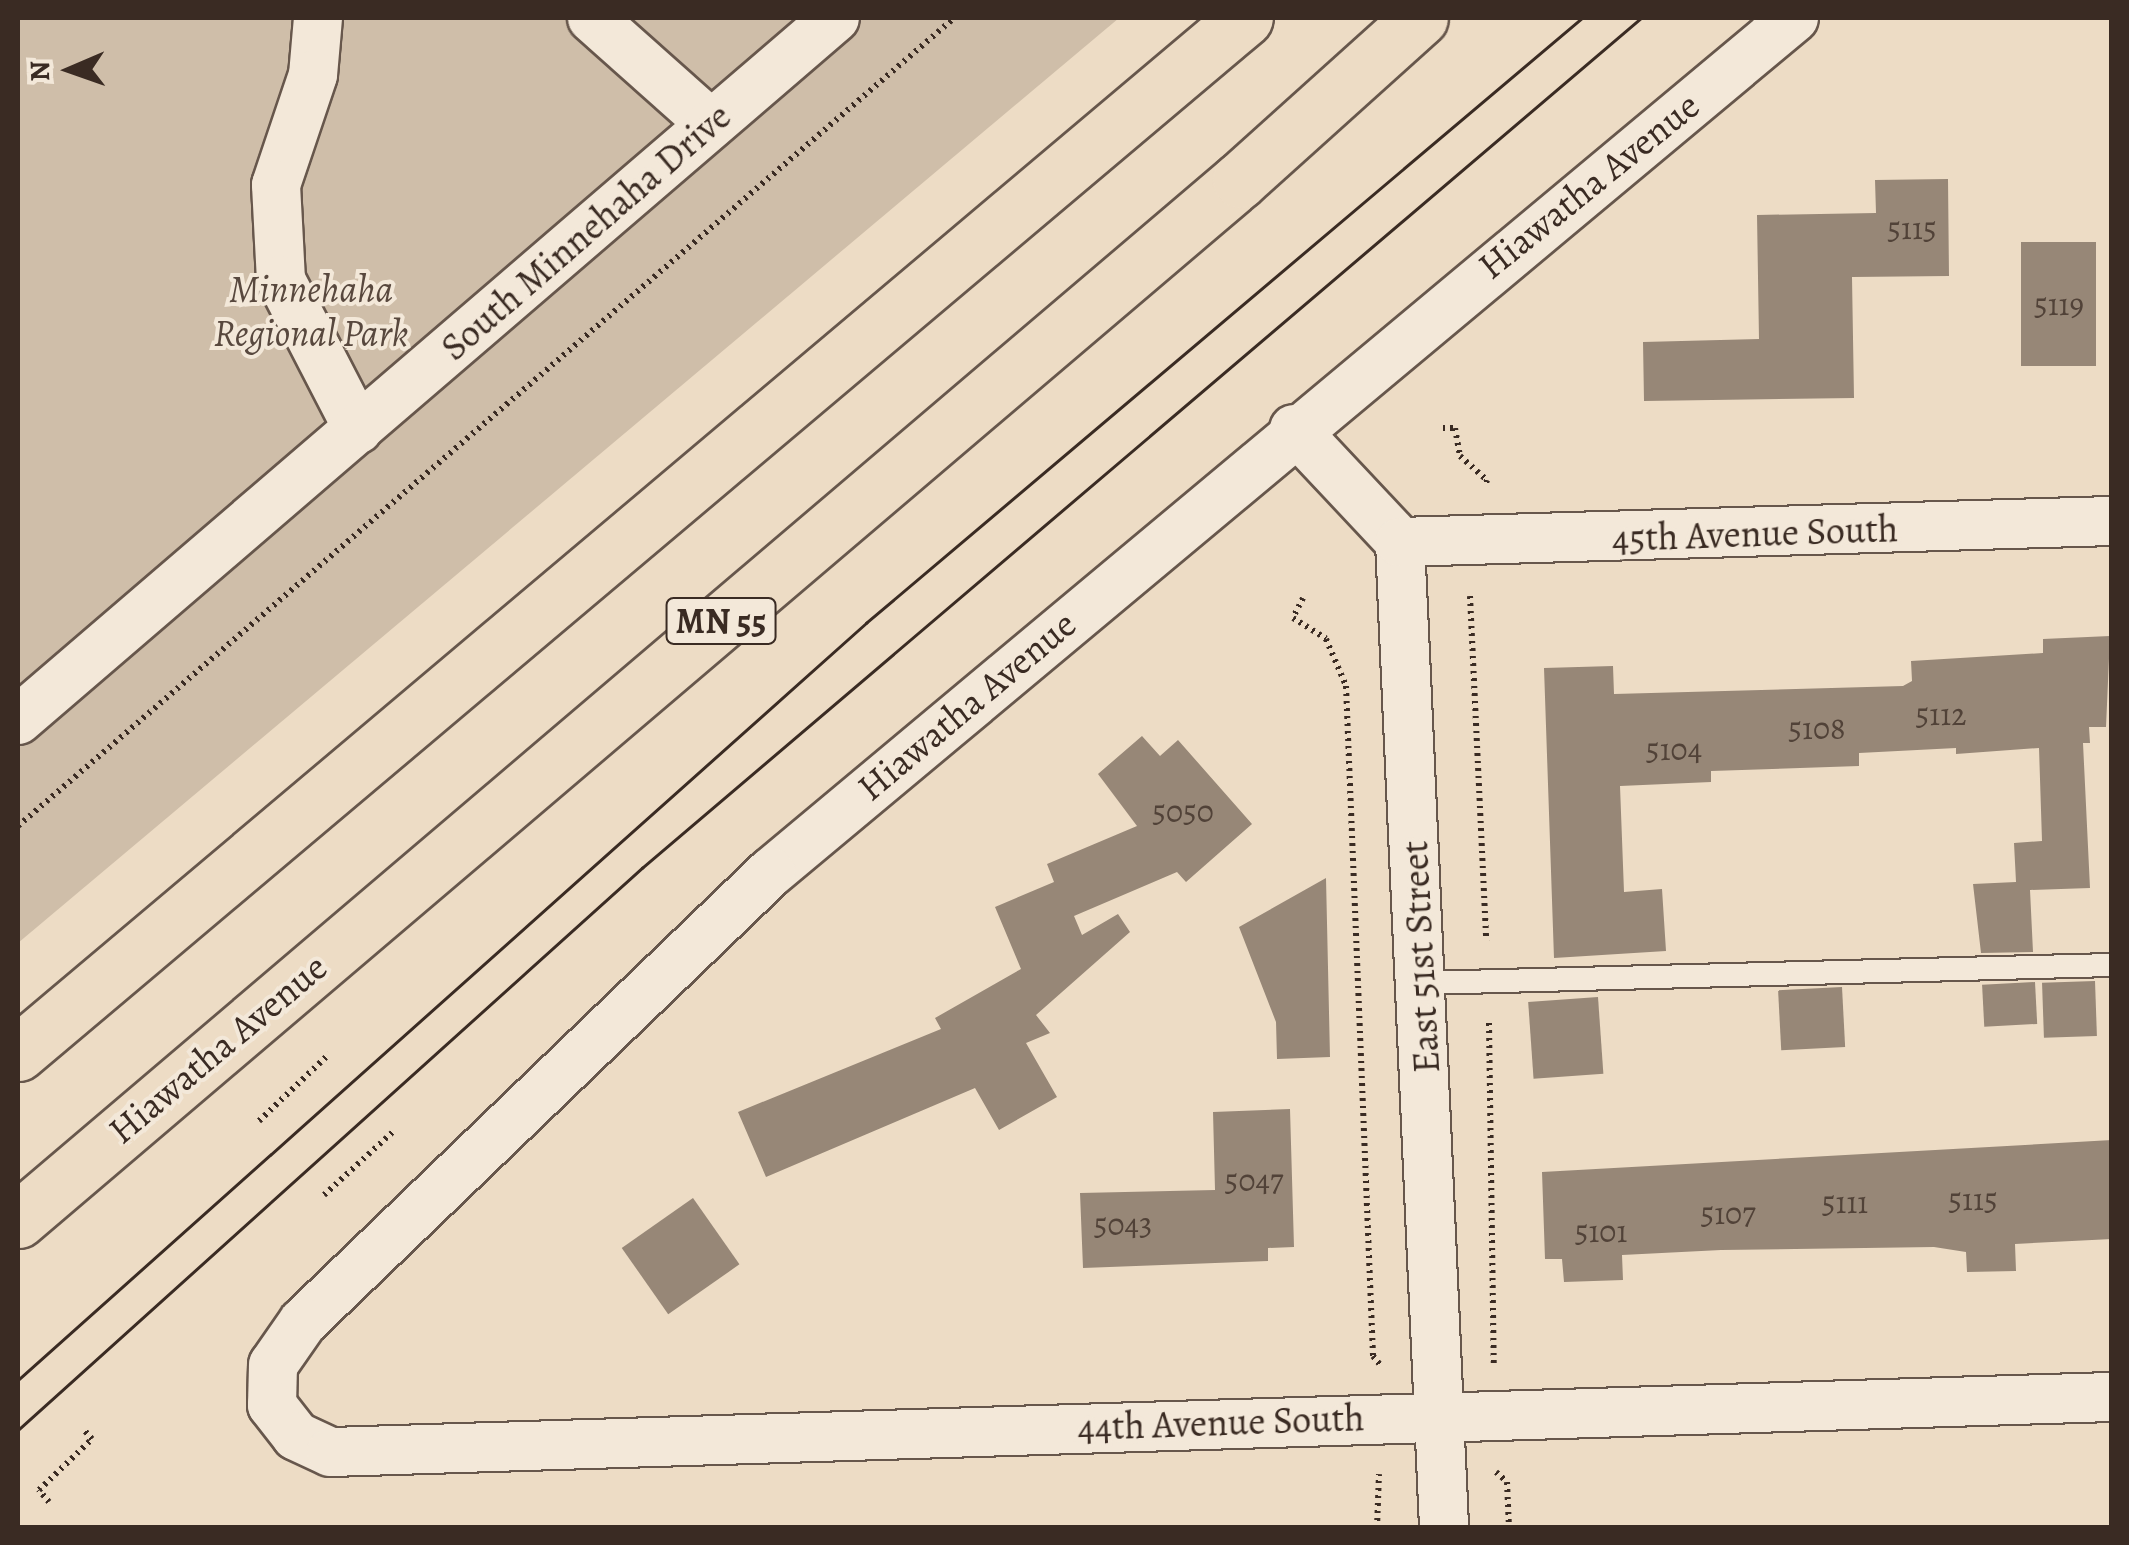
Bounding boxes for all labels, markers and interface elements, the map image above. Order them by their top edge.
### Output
north arrow [20,20,120,120]
text: N [21,60,59,82]
street label: Hiawatha Avenue [1469,83,1709,289]
street label: South Minnehaha Drive [432,94,740,370]
house number: 5115 [1887,209,1937,247]
park label: Minnehaha Regional Park [214,267,408,356]
house number: 5119 [2034,285,2084,323]
street label: 45th Avenue South [1611,506,1899,562]
road number: MN 55 [664,591,778,651]
street label: Hiawatha Avenue [849,601,1085,811]
house number: 5112 [1916,695,1966,733]
house number: 5108 [1788,709,1846,747]
house number: 5104 [1646,730,1702,768]
house number: 5050 [1152,792,1214,830]
street label: East 51st Street [1392,840,1450,1074]
street label: Hiawatha Avenue [100,944,336,1154]
house number: 5047 [1225,1161,1283,1199]
house number: 5115 [1948,1180,1998,1218]
house number: 5111 [1822,1183,1868,1221]
house number: 5107 [1700,1194,1756,1232]
house number: 5043 [1094,1205,1152,1243]
house number: 5101 [1575,1212,1627,1250]
street label: 44th Avenue South [1077,1395,1365,1451]

